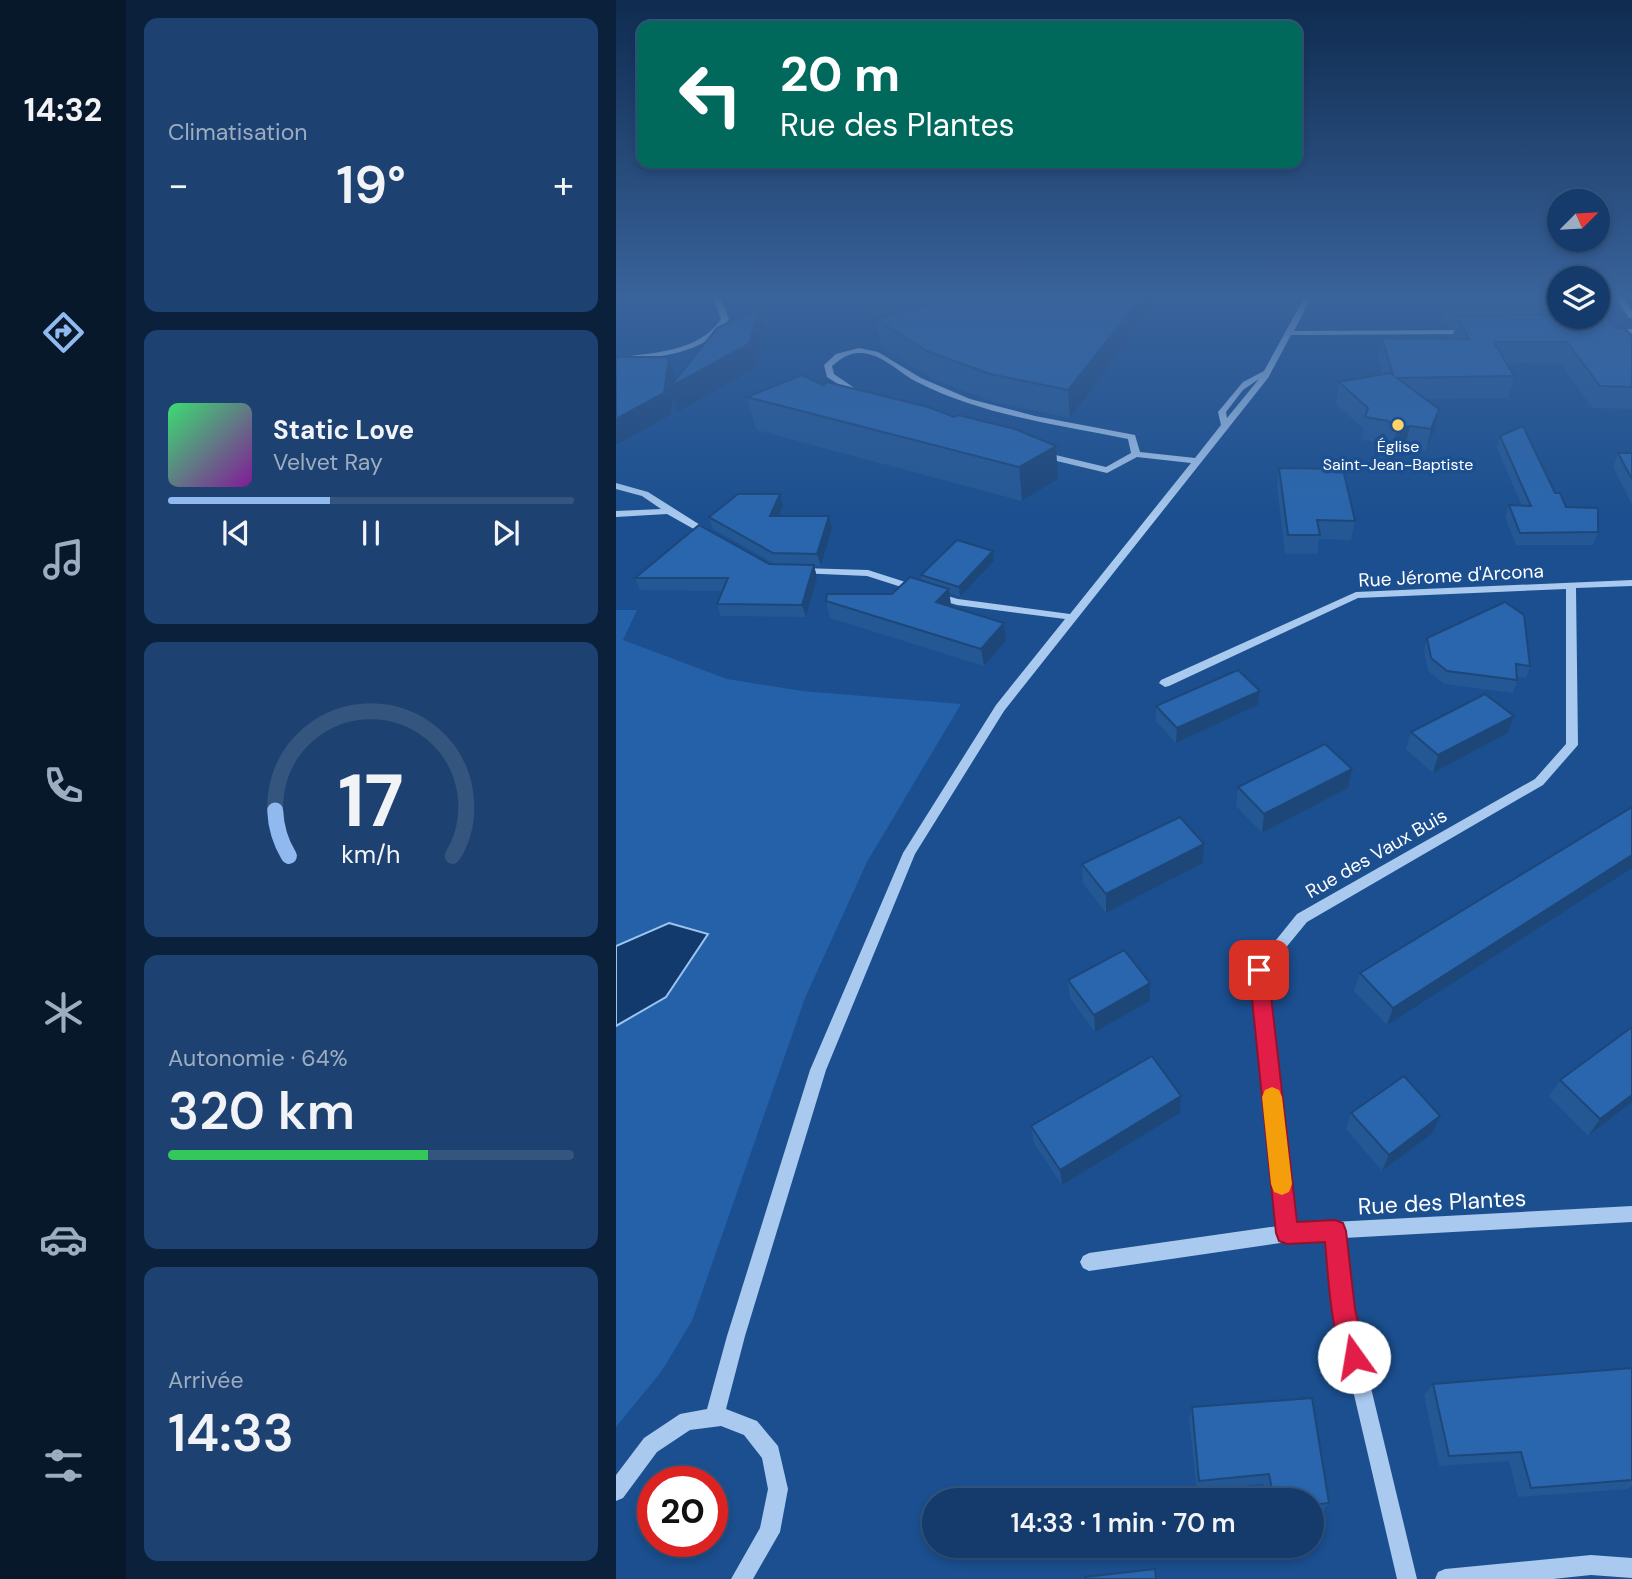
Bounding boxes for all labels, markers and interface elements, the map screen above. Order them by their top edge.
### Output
text: 20 m [780,42,900,106]
icon: left [665,49,756,140]
text: 14:32 [24,89,102,131]
text: Rue des Plantes [780,104,1015,146]
text: Climatisation [168,117,307,147]
text: 19° [336,151,406,219]
text: − [168,160,189,210]
text: + [553,160,574,210]
north arrow [1547,189,1610,252]
map controls [1547,189,1610,329]
button: layers [1547,266,1610,329]
icon: directions [39,308,88,357]
text: Static Love [273,413,414,447]
marker: Église Saint-Jean-Baptiste [1390,417,1406,433]
place label: Église Saint-Jean-Baptiste [1323,436,1473,475]
text: Velvet Ray [273,447,383,477]
icon: previous [217,514,255,552]
icon: pause [352,514,390,552]
icon: next [487,514,525,552]
icon: music [39,535,88,584]
street label: Rue Jérome d'Arcona [1358,558,1544,593]
text: 17 [338,754,404,849]
icon: phone [39,761,88,810]
street label: Rue des Vaux Buis [1301,803,1451,904]
text: km/h [341,837,401,870]
pin [1229,940,1289,1000]
icon: arrive [1240,951,1278,989]
icon: climate [39,988,88,1037]
text: Autonomie · 64% [168,1043,348,1073]
text: 320 km [168,1077,355,1145]
street label: Rue des Plantes [1357,1183,1527,1221]
icon: car [39,1215,88,1264]
position arrow [1317,1320,1391,1394]
text: Arrivée [168,1365,244,1395]
text: 14:33 [168,1399,294,1467]
icon: filters [39,1441,88,1490]
speed limit sign: 20 [637,1466,728,1557]
text: 14:33 · 1 min · 70 m [1011,1506,1235,1540]

